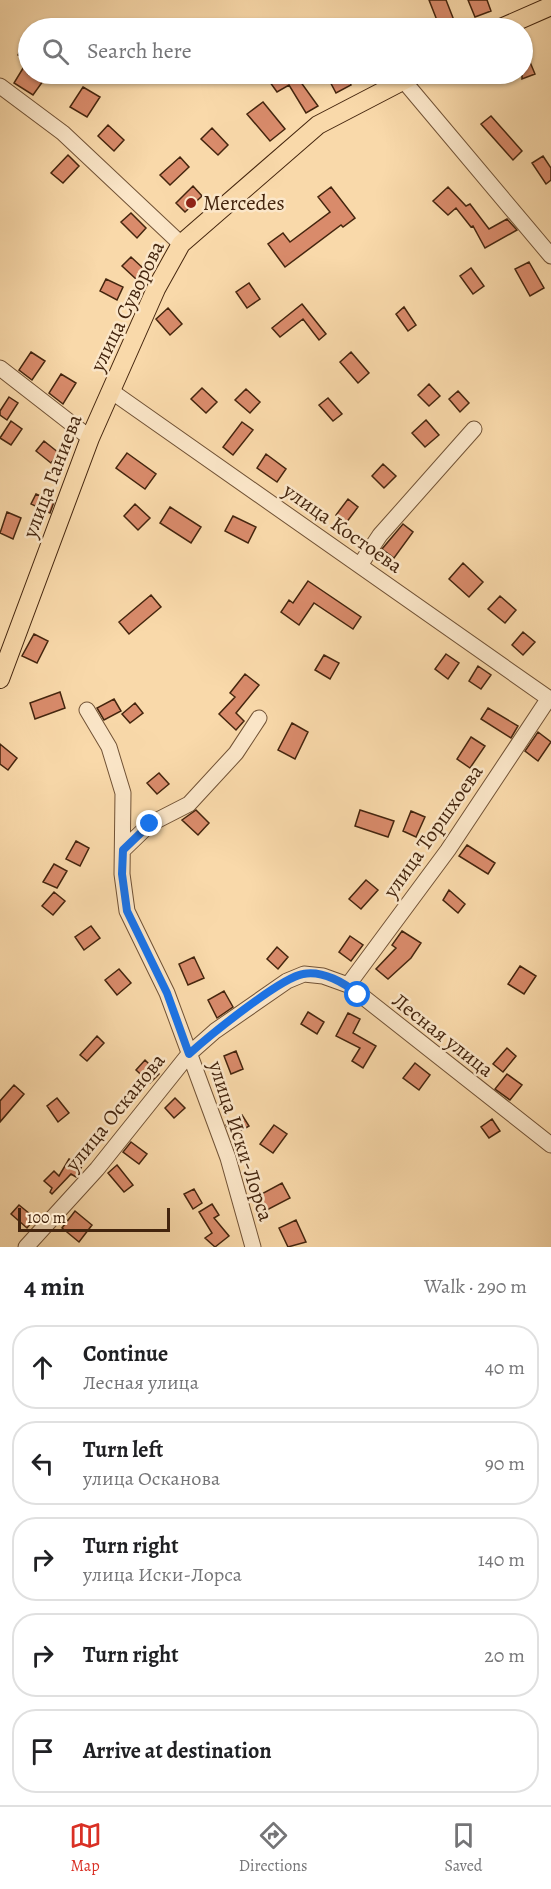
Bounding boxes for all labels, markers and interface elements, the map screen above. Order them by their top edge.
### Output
search box [18,18,533,84]
icon: search [39,35,72,68]
text: Search here [87,36,192,66]
place label: Mercedes [203,189,285,217]
marker: Mercedes [184,196,198,210]
street label: улица Суворова [83,236,171,377]
street label: улица Ганиева [15,410,89,543]
street label: улица Костоева [277,476,408,580]
street label: улица Торшхоева [376,759,490,904]
route end [136,810,162,836]
route start [344,981,370,1007]
street label: Лесная улица [386,986,500,1084]
street label: улица Осканова [58,1047,171,1178]
street label: улица Иски-Лорса [202,1056,280,1225]
scale bar [18,1205,170,1232]
text: 100 m [27,1207,66,1229]
text: 4 min [24,1269,85,1304]
text: Walk · 290 m [424,1273,527,1300]
text: Continue [83,1339,168,1369]
icon: ahead [26,1351,59,1384]
text: 40 m [485,1354,525,1381]
text: Лесная улица [83,1369,199,1396]
text: Turn left [83,1435,163,1465]
icon: left [26,1447,59,1480]
text: 90 m [485,1450,525,1477]
text: улица Осканова [83,1465,220,1492]
text: Turn right [83,1531,179,1561]
icon: right [26,1543,59,1576]
text: 140 m [478,1546,525,1573]
text: улица Иски-Лорса [83,1561,242,1588]
icon: right [26,1639,59,1672]
text: Turn right [83,1640,179,1670]
text: 20 m [484,1642,525,1669]
icon: arrive [26,1735,59,1768]
text: Arrive at destination [83,1736,272,1766]
tab: Map [69,1819,102,1877]
tab: Directions [239,1819,307,1877]
tab: Saved [444,1819,482,1877]

